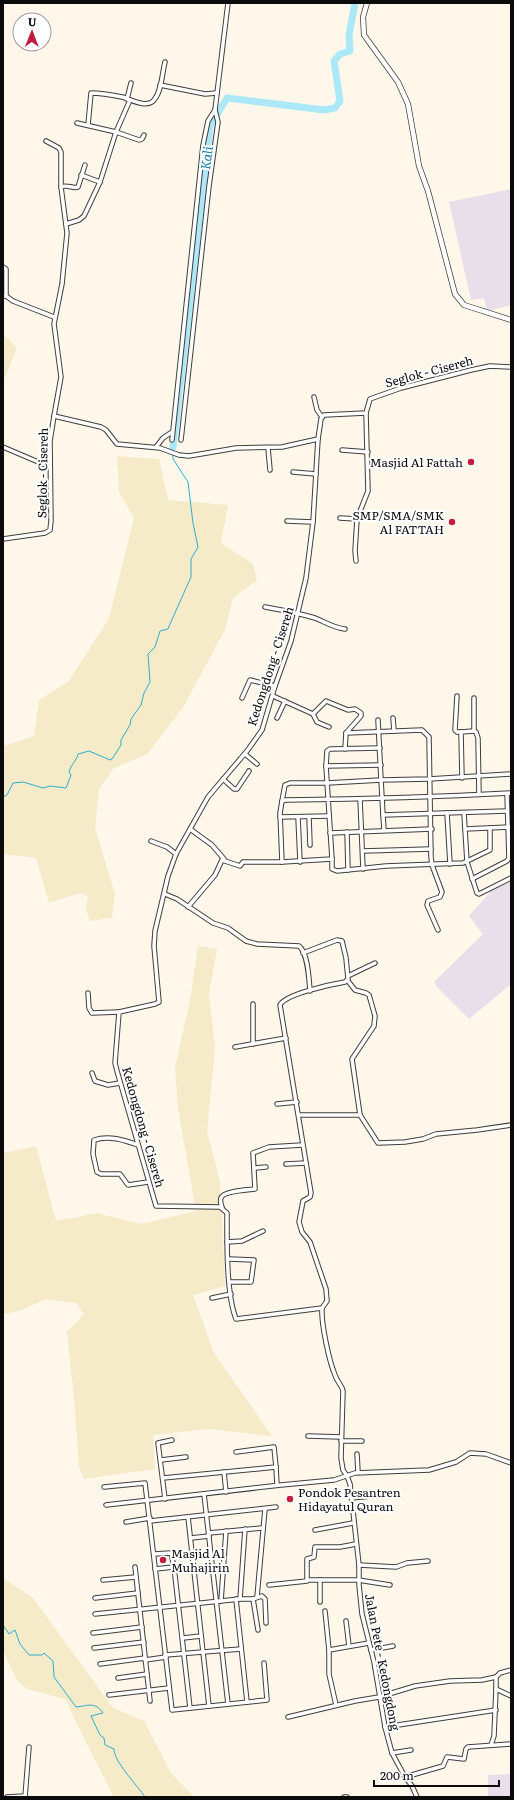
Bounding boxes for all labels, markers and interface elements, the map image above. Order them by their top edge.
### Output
north arrow [12,12,52,52]
text: U [28,13,37,29]
water label: Kali [195,145,217,171]
street label: Seglok - Cisereh [383,351,475,391]
street label: Seglok - Cisereh [32,428,52,518]
place label: Masjid Al Fattah [370,453,463,471]
marker: Masjid Al Fattah [466,457,476,467]
place label: SMP/SMA/SMK Al FATTAH [352,506,444,538]
marker: SMP/SMA/SMK Al FATTAH [447,517,457,527]
street label: Kedongdong - Cisereh [242,604,298,728]
street label: Kedongdong - Cisereh [118,1065,170,1190]
place label: Pondok Pesantren Hidayatul Quran [298,1483,401,1515]
marker: Pondok Pesantren Hidayatul Quran [285,1494,295,1504]
place label: Masjid Al Muhajirin [171,1544,230,1576]
marker: Masjid Al Muhajirin [158,1555,168,1565]
street label: Jalan Pete - Kedongdong [361,1592,405,1732]
scale bar [374,1762,499,1788]
text: 200 m [380,1766,414,1784]

